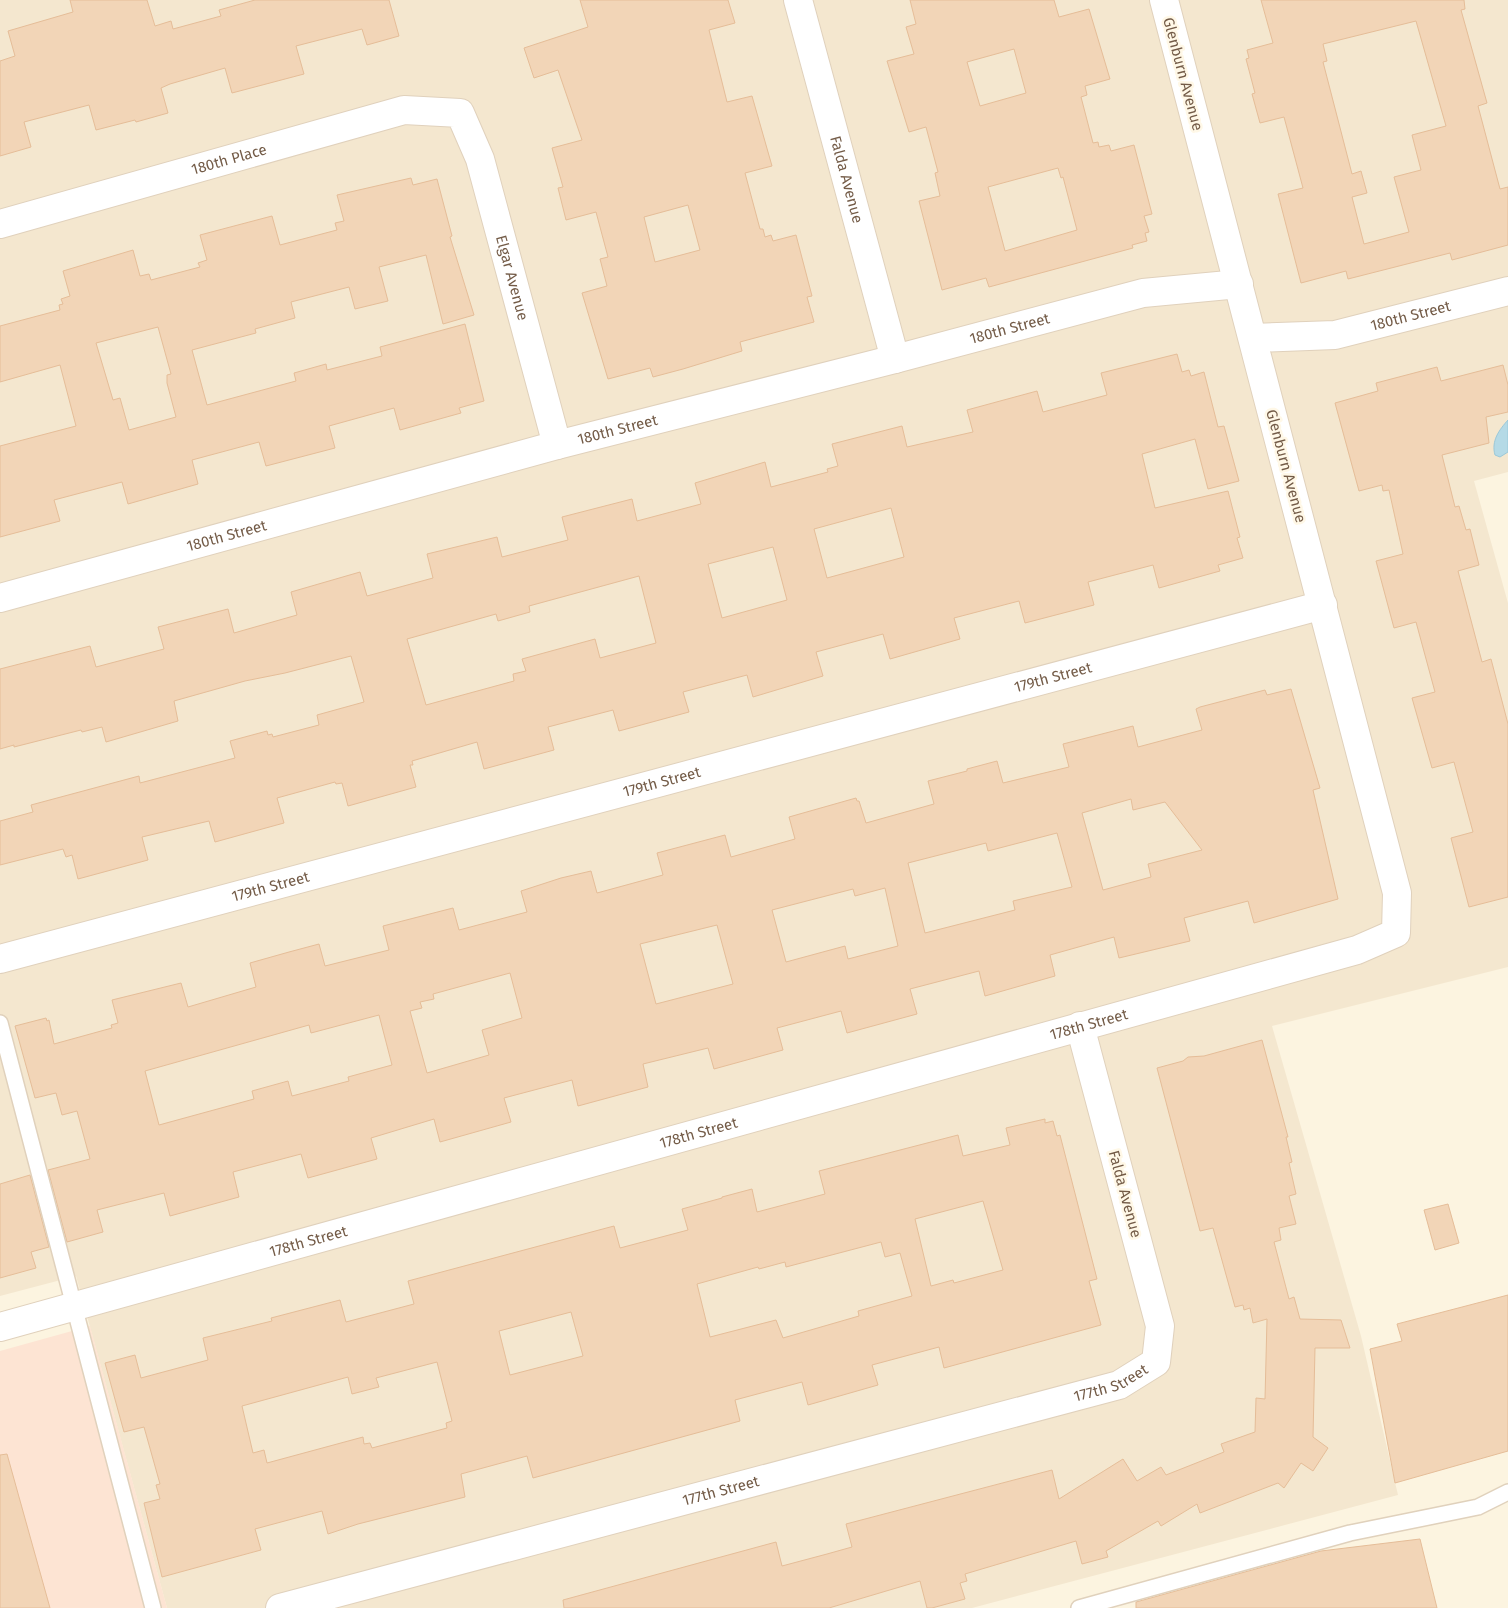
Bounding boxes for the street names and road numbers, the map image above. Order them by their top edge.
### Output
street label: Glenburn Avenue [1159,15,1207,133]
street label: Falda Avenue [826,134,867,225]
street label: 180th Place [189,140,269,179]
street label: Elgar Avenue [492,233,532,322]
street label: 180th Street [1369,297,1453,335]
street label: 180th Street [968,309,1052,348]
street label: Glenburn Avenue [1262,407,1310,525]
street label: 180th Street [575,411,660,448]
street label: 180th Street [185,516,269,555]
street label: 179th Street [1012,658,1094,696]
street label: 179th Street [621,763,703,801]
street label: 179th Street [230,867,312,906]
street label: 178th Street [1048,1005,1130,1044]
street label: 178th Street [658,1113,740,1152]
street label: Falda Avenue [1105,1148,1145,1240]
street label: 178th Street [267,1222,350,1261]
street label: 177th Street [1072,1360,1152,1406]
street label: 177th Street [680,1472,762,1510]

